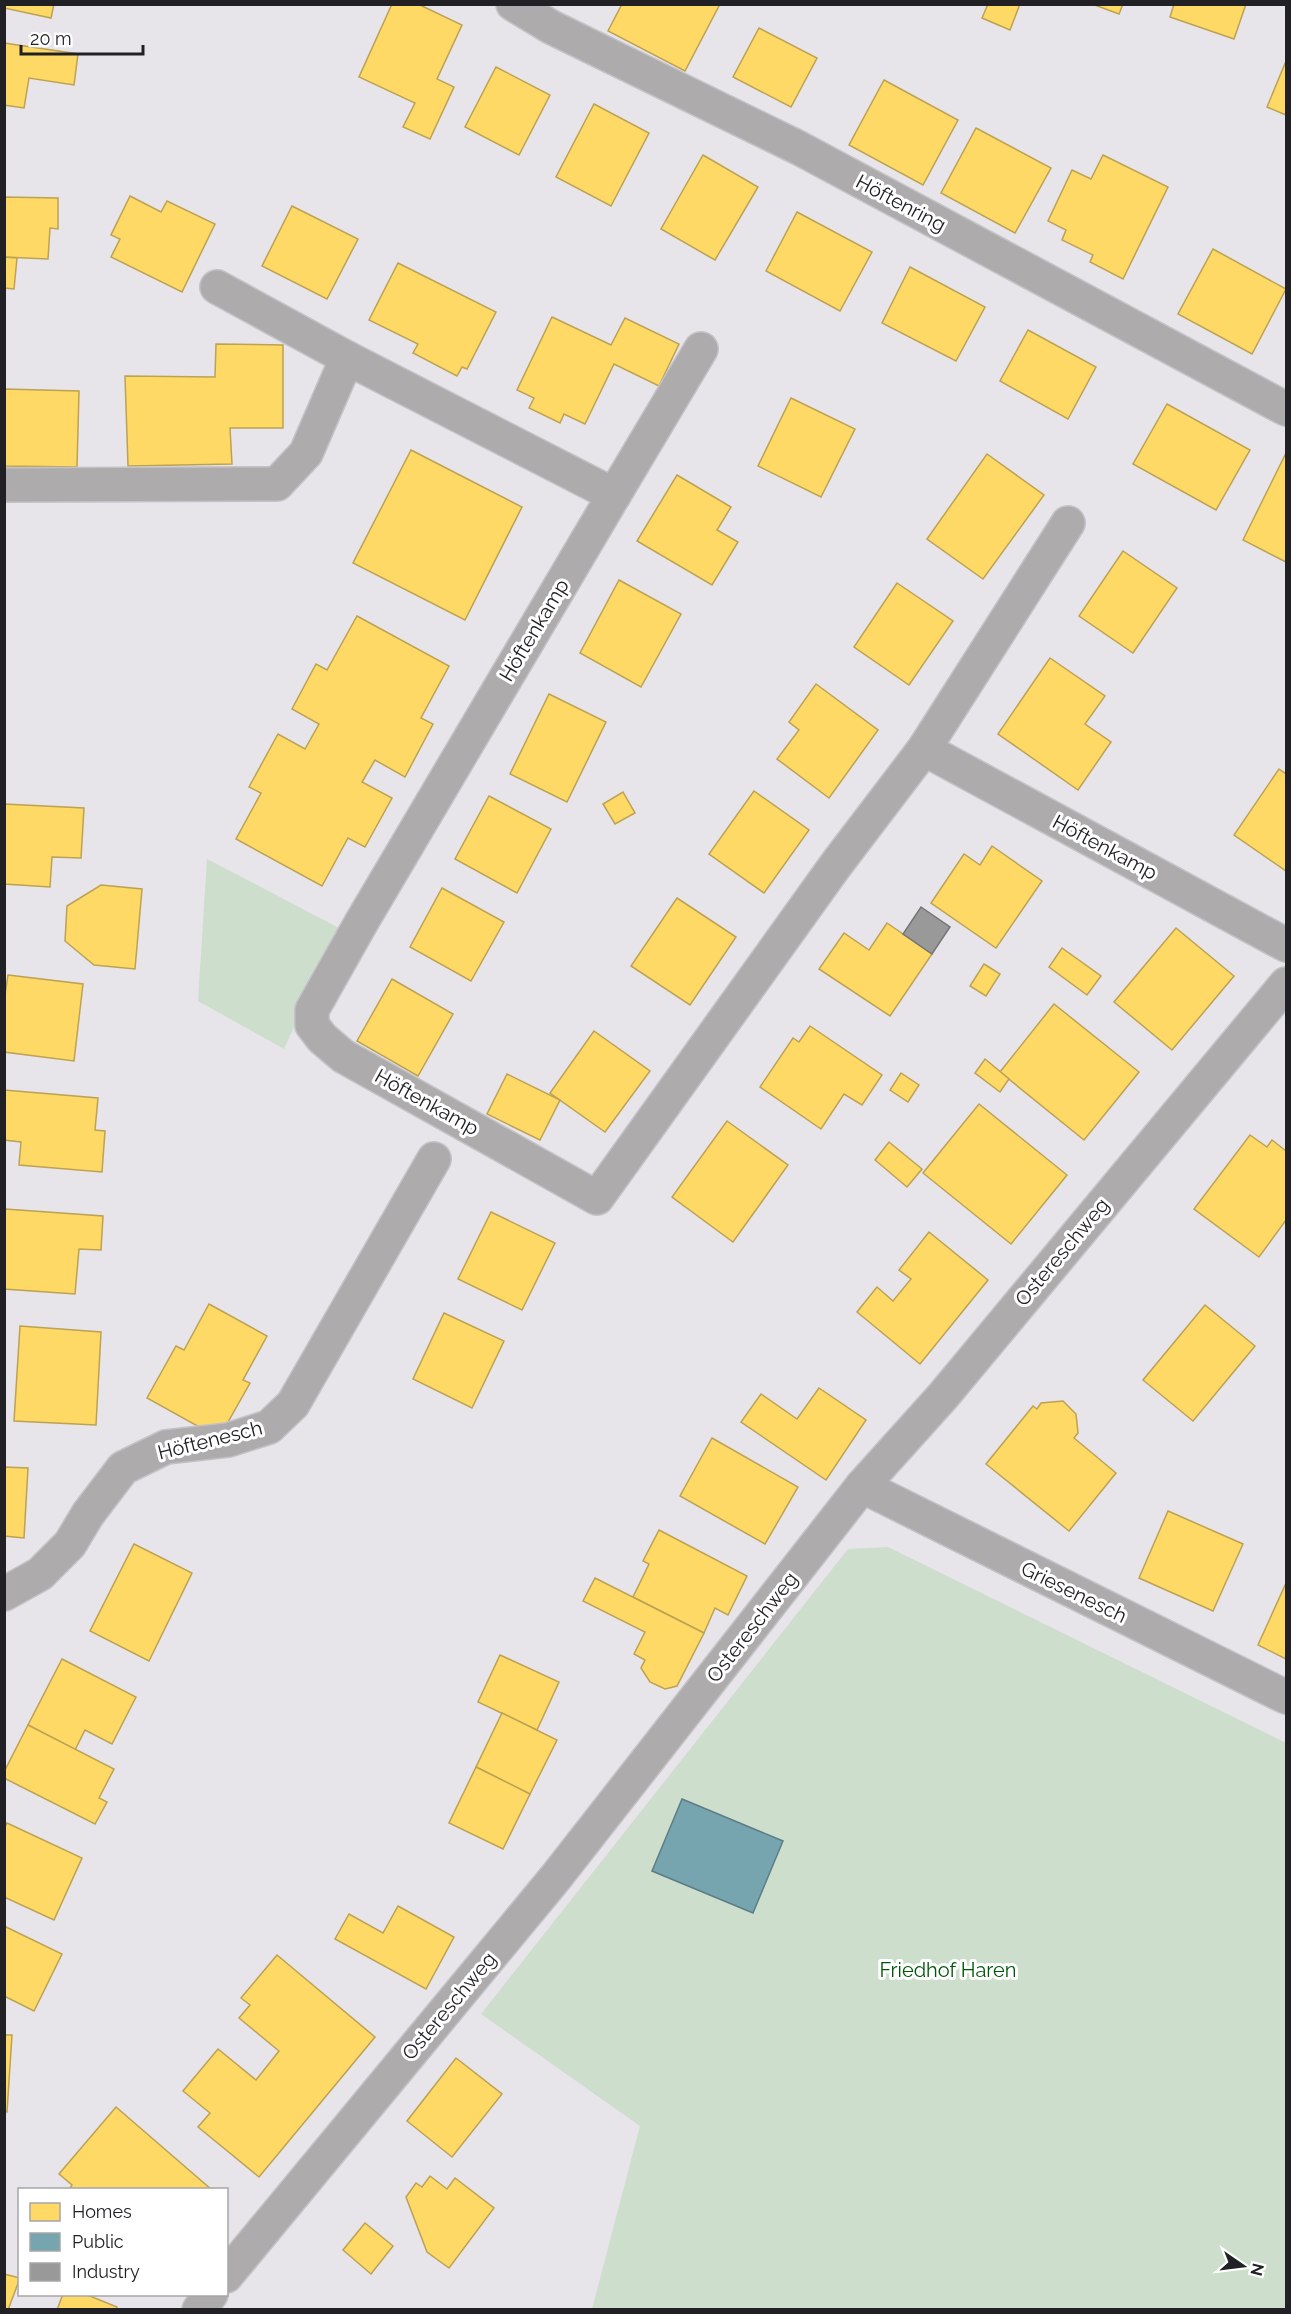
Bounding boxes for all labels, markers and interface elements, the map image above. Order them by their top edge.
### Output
scale bar [21,18,142,56]
text: 20 m [30,28,72,49]
street label: Höftenring [852,169,950,237]
street label: Höftenkamp [494,575,574,685]
street label: Höftenkamp [1049,809,1161,885]
street label: Höftenkamp [371,1064,483,1140]
street label: Ostereschweg [1010,1193,1114,1311]
street label: Höftenesch [155,1415,265,1465]
street label: Griesenesch [1017,1556,1131,1628]
street label: Ostereschweg [701,1567,803,1687]
street label: Ostereschweg [397,1947,501,2065]
park label: Friedhof Haren [880,1958,1016,1982]
legend [18,2188,228,2296]
text: Homes [72,2201,132,2222]
text: Public [72,2231,124,2252]
north arrow [1213,2236,1273,2296]
text: Industry [72,2261,140,2282]
text: N [1246,2261,1268,2278]

